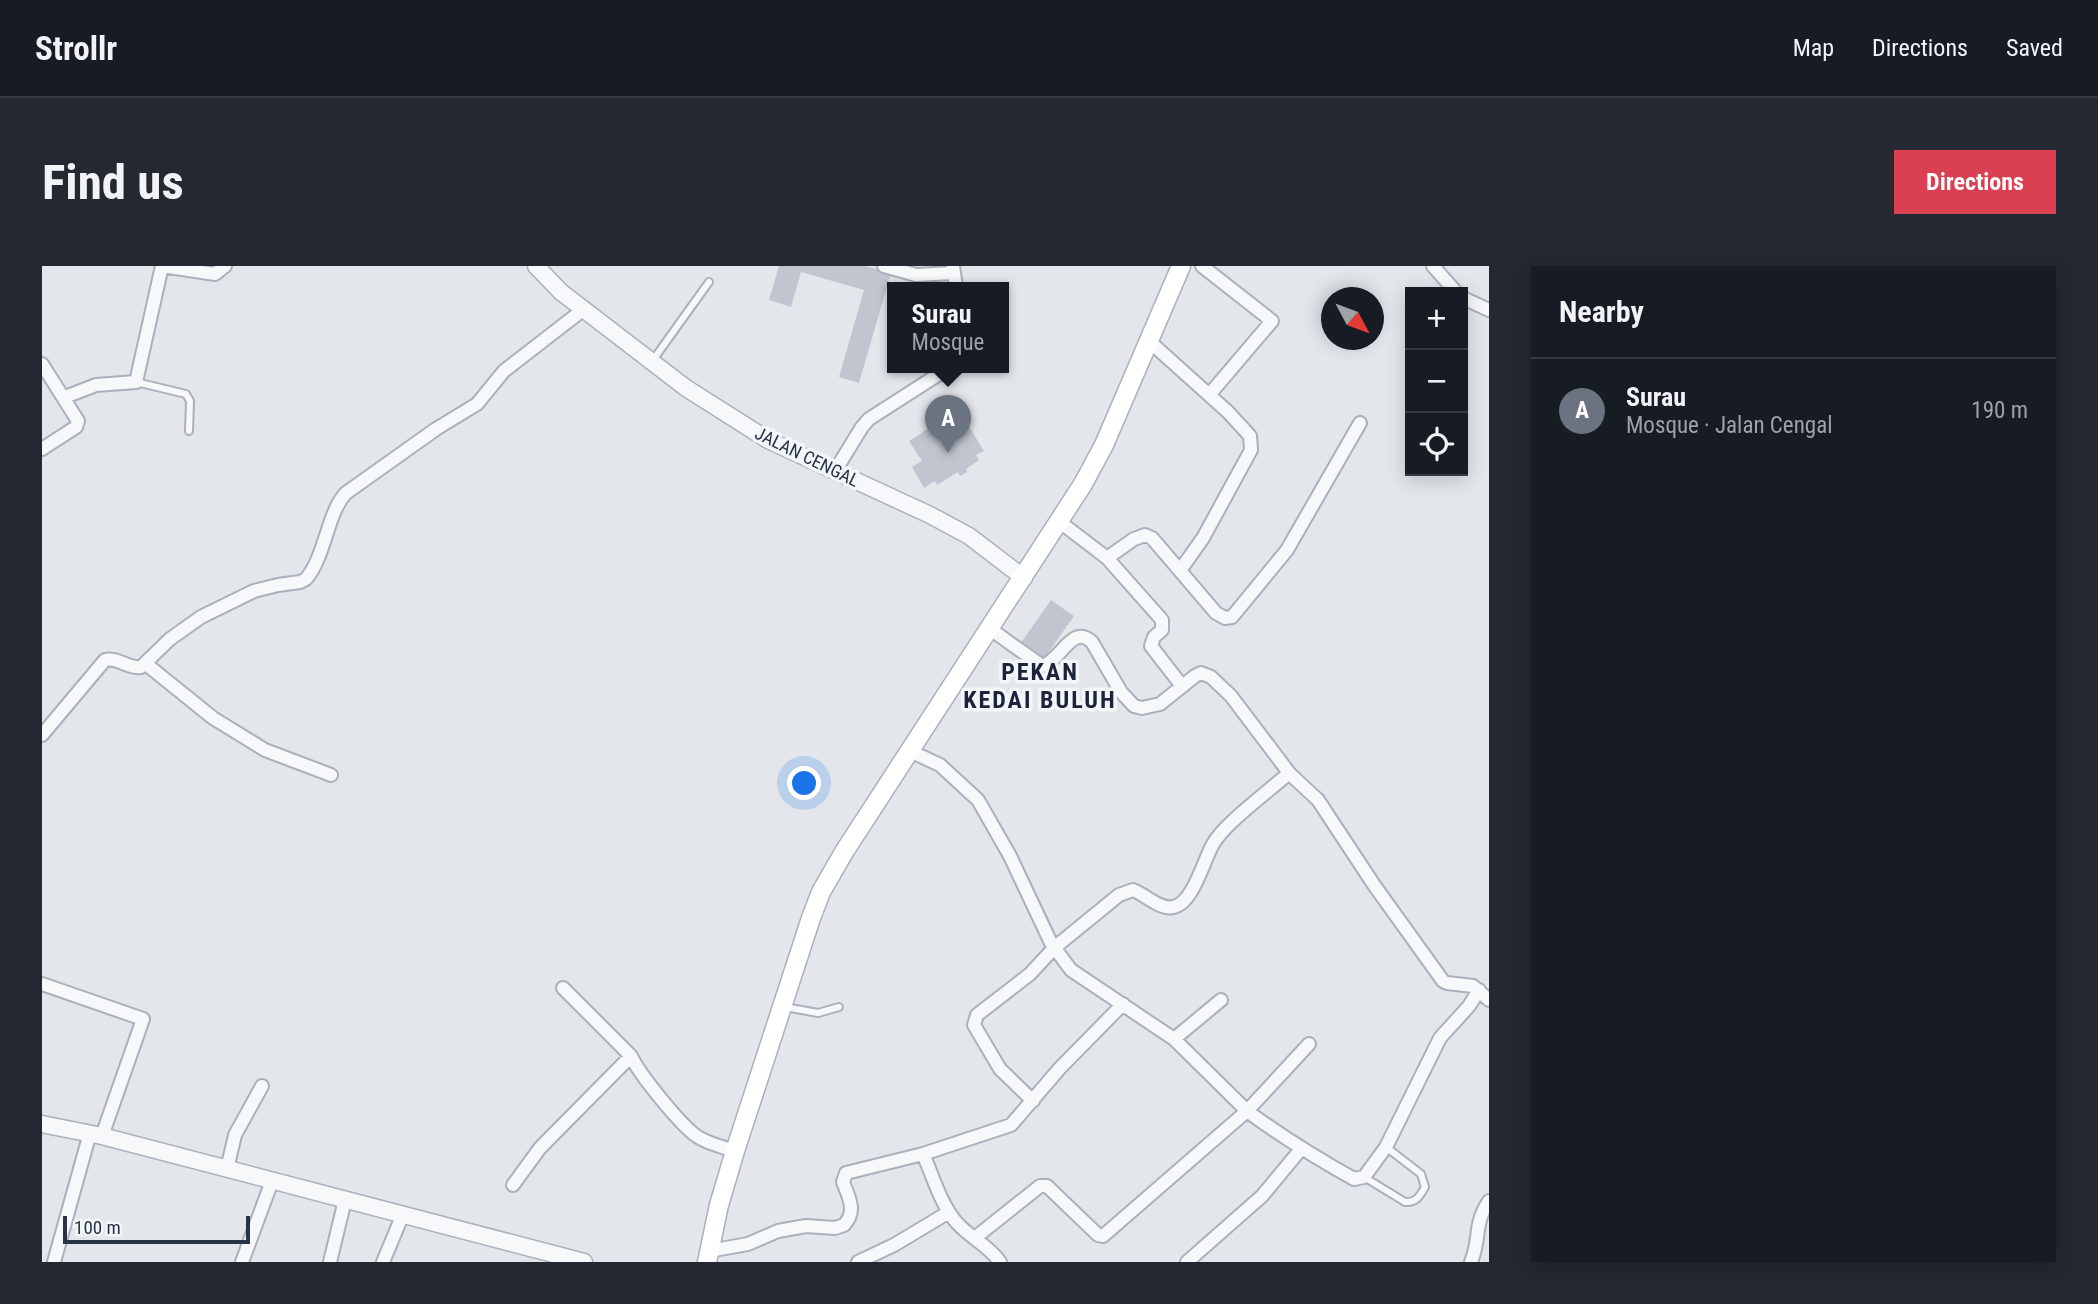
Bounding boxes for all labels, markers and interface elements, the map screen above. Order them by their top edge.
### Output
text: Strollr [35,29,117,68]
text: Map [1793,34,1834,62]
text: Directions [1872,34,1968,62]
text: Saved [2006,34,2063,62]
button: Directions [1894,150,2056,214]
text: Find us [42,154,184,211]
popup [887,282,1009,373]
north arrow [1321,287,1384,350]
map controls [1405,287,1468,476]
button: + [1405,287,1468,350]
text: Nearby [1559,294,1644,329]
text: Surau [912,299,972,329]
text: Mosque [912,329,984,356]
button: − [1405,350,1468,413]
text: Surau [1626,382,1686,412]
pin: A [925,395,971,453]
text: A [1575,397,1589,424]
text: 190 m [1971,397,2028,424]
text: Mosque · Jalan Cengal [1626,412,1832,439]
button: locate [1405,413,1468,476]
street label: JALAN CENGAL [752,422,863,491]
district label: PEKAN KEDAI BULUH [963,658,1117,714]
your location [787,766,821,800]
scale bar [63,1213,250,1245]
text: 100 m [74,1216,121,1239]

